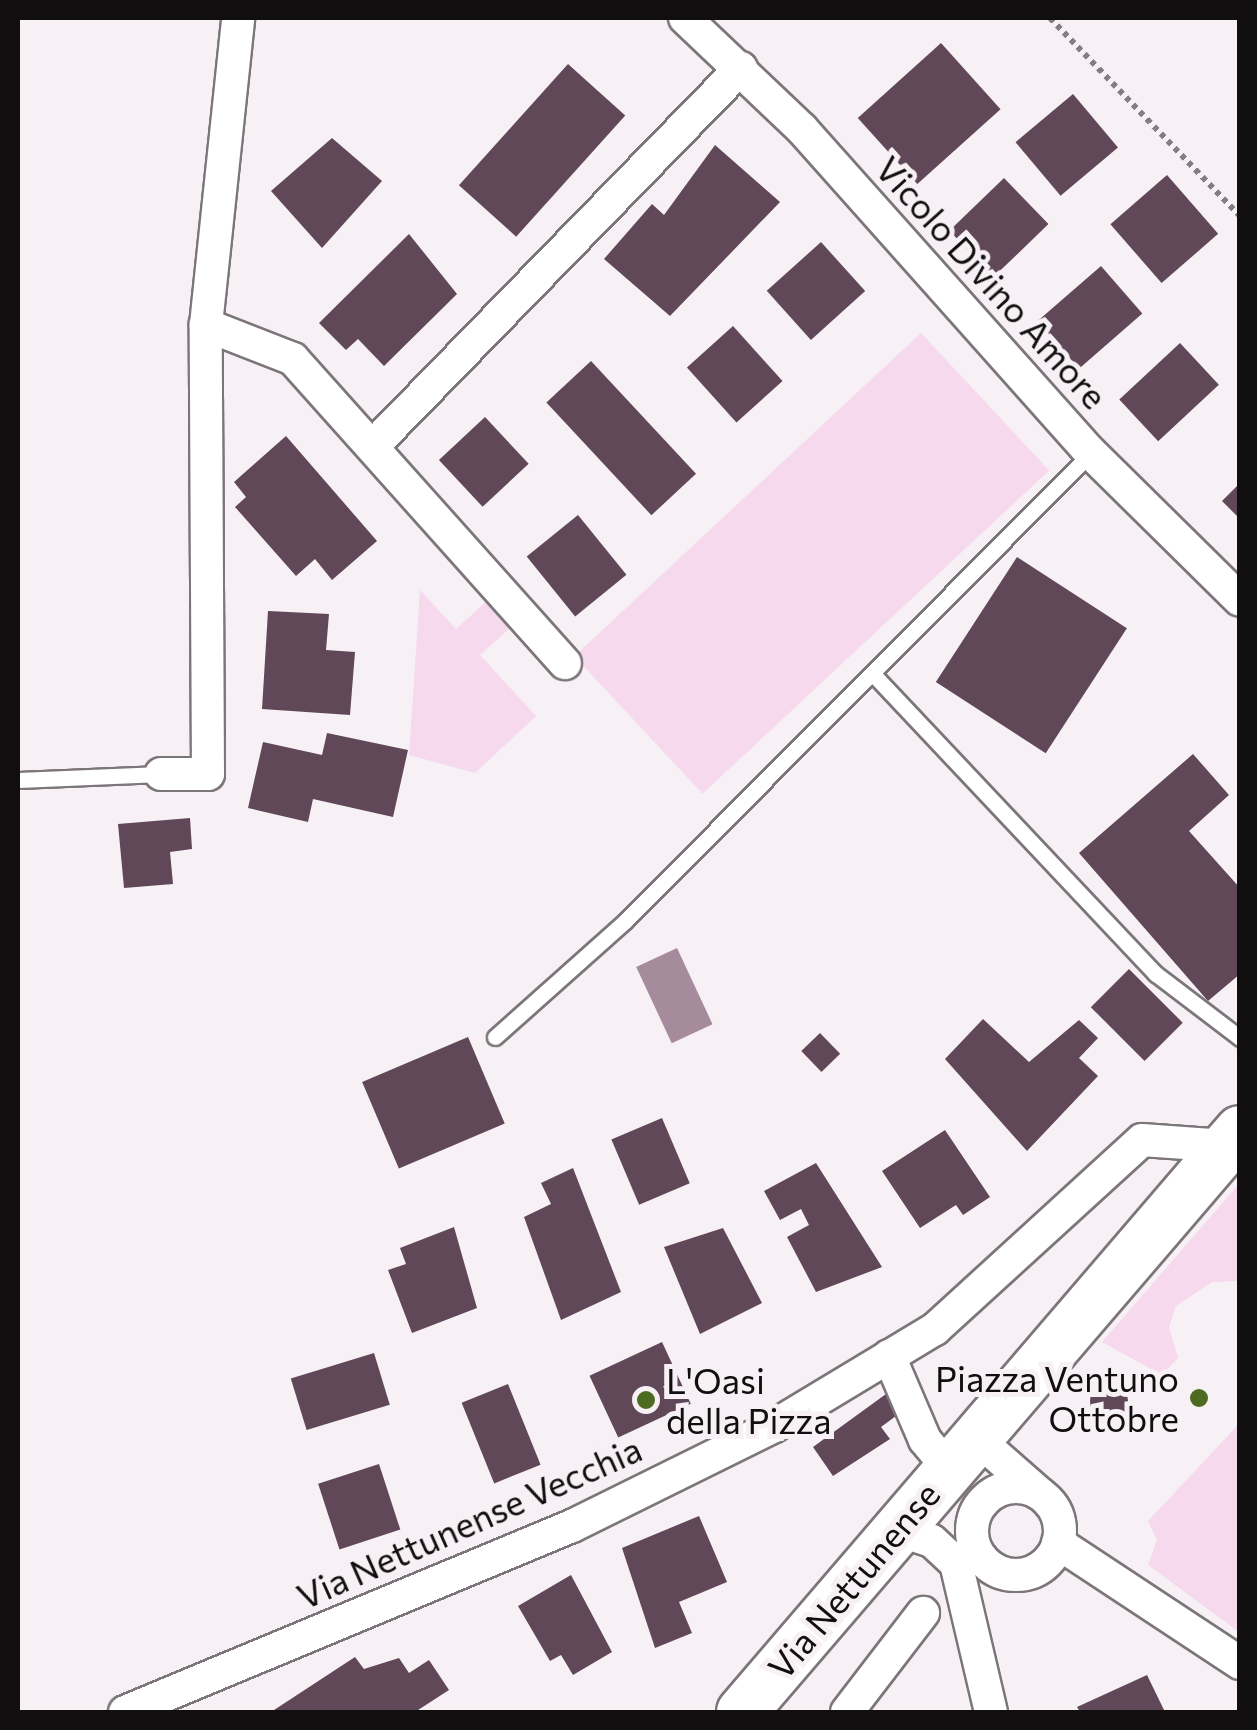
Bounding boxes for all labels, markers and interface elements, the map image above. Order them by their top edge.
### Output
street label: Vicolo Divino Amore [868,147,1116,417]
place label: Piazza Ventuno Ottobre [935,1357,1179,1439]
place label: L'Oasi della Pizza [666,1359,832,1441]
marker: Piazza Ventuno Ottobre [1188,1387,1210,1409]
marker: L'Oasi della Pizza [635,1389,657,1411]
street label: Via Nettunense Vecchia [290,1427,648,1617]
street label: Via Nettunense [759,1473,947,1687]

